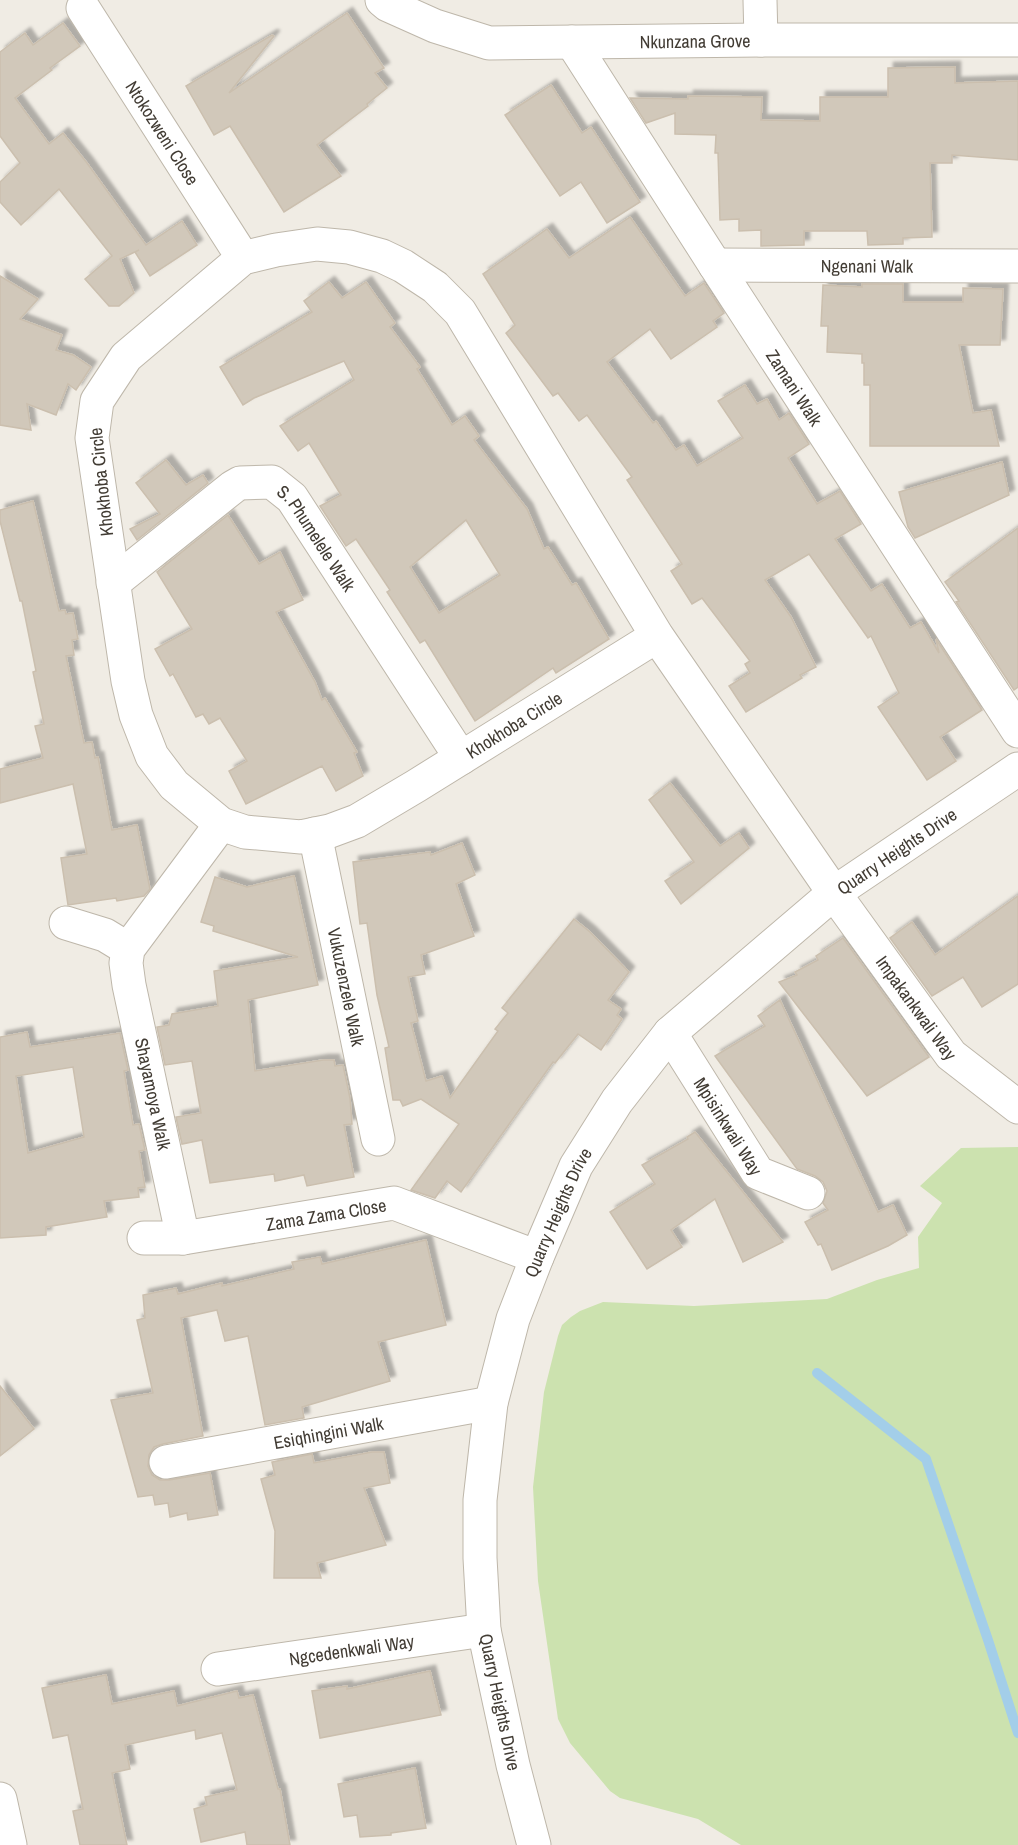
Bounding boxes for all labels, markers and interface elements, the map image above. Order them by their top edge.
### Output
street label: Nkunzana Grove [640,28,751,54]
street label: Ntokozweni Close [120,76,205,190]
street label: Ngenani Walk [821,253,914,278]
street label: Zamani Walk [761,344,829,431]
street label: Khokhoba Circle [83,426,119,538]
street label: S. Phumelele Walk [272,479,362,597]
street label: Khokhoba Circle [461,685,567,765]
street label: Quarry Heights Drive [832,801,961,900]
street label: Vukuzenzele Walk [322,925,371,1049]
street label: Impakankwali Way [870,950,963,1065]
street label: Shayamoya Walk [129,1035,177,1153]
street label: Mpisinkwali Way [688,1072,769,1180]
street label: Quarry Heights Drive [518,1142,597,1281]
street label: Zama Zama Close [264,1192,388,1237]
street label: Esiqhingini Walk [271,1410,386,1455]
street label: Ngcedenkwali Way [287,1628,416,1671]
street label: Quarry Heights Drive [473,1631,527,1773]

